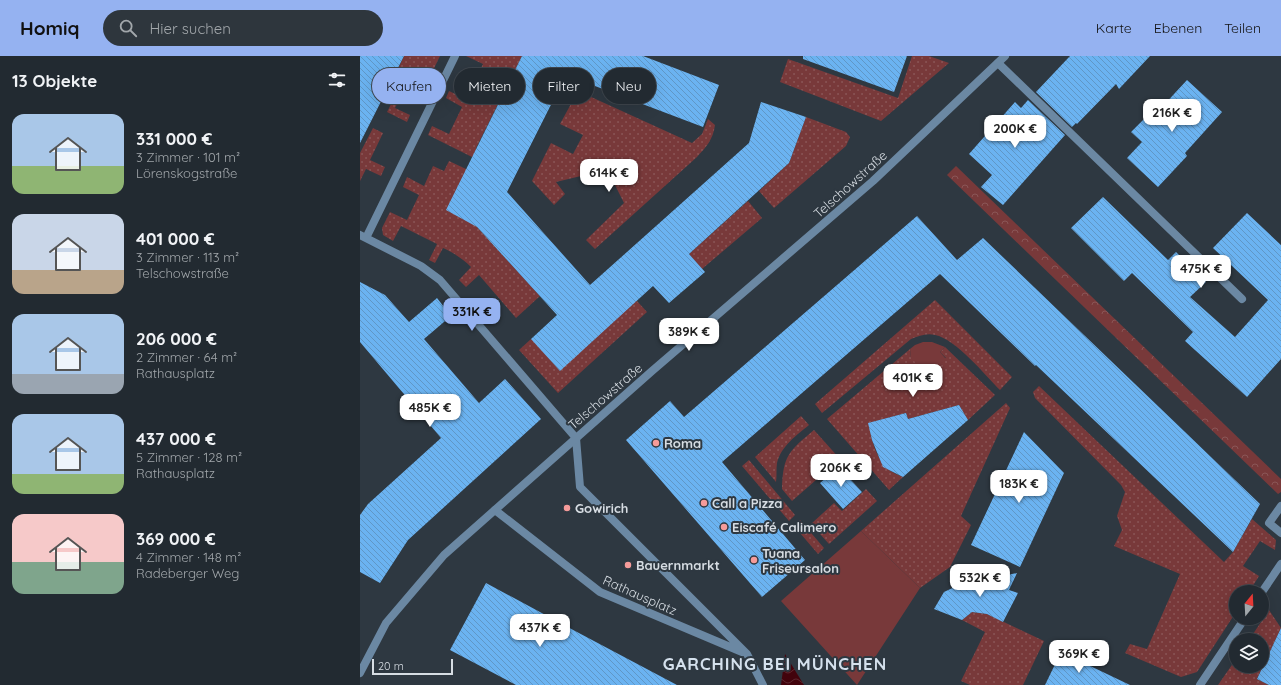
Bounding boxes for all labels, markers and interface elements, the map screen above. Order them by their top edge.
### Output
search box [103,10,383,46]
text: Homiq [20,16,79,40]
icon: search [117,17,139,39]
text: Hier suchen [149,19,231,38]
text: Karte [1096,19,1132,37]
text: Ebenen [1154,19,1202,37]
text: Teilen [1224,19,1261,37]
chip: Kaufen [372,68,446,104]
chip: Mieten [454,68,525,104]
chip: Filter [533,68,594,104]
chip: Neu [602,68,656,104]
icon: filters [326,69,348,91]
text: 13 Objekte [12,70,97,91]
pin: 216K € [1139,99,1205,133]
text: 216K € [1152,104,1192,120]
pin: 200K € [982,115,1048,149]
text: 200K € [993,120,1037,136]
text: 331 000 € [136,128,212,149]
icon: home [44,130,92,178]
street label: Telschowstraße [810,147,890,221]
text: 3 Zimmer · 101 m² [136,149,240,165]
pin: 614K € [576,159,642,193]
text: 614K € [589,164,629,180]
text: Lörenskogstraße [136,165,237,181]
text: 401 000 € [136,228,215,249]
icon: home [44,230,92,278]
text: 3 Zimmer · 113 m² [136,249,239,265]
pin: 475K € [1168,255,1234,289]
text: 475K € [1180,260,1222,276]
text: Telschowstraße [136,265,229,281]
pin: 331K € [439,298,505,332]
text: 331K € [452,303,492,319]
pin: 389K € [656,318,722,352]
text: 389K € [668,323,710,339]
text: 206 000 € [136,328,217,349]
icon: home [44,330,92,378]
text: 2 Zimmer · 64 m² [136,349,237,365]
street label: Telschowstraße [565,360,645,432]
pin: 401K € [880,364,946,398]
text: Rathausplatz [136,365,215,381]
text: 401K € [893,369,934,385]
pin: 485K € [397,394,463,428]
text: 485K € [409,399,451,415]
text: 437 000 € [136,428,216,449]
icon: home [44,430,92,478]
place label: Roma [664,435,701,451]
marker: Roma [651,438,661,448]
text: 5 Zimmer · 128 m² [136,449,242,465]
pin: 206K € [808,454,874,488]
text: 206K € [820,459,862,475]
text: Rathausplatz [136,465,215,481]
pin: 183K € [986,470,1052,504]
text: 183K € [999,475,1039,491]
place label: Call a Pizza [712,495,782,511]
marker: Call a Pizza [699,498,709,508]
place label: Gowirich [575,500,628,516]
marker: Gowirich [562,503,572,513]
place label: Eiscafé Calimero [732,519,836,535]
marker: Eiscafé Calimero [719,522,729,532]
text: 369 000 € [136,528,216,549]
icon: home [44,530,92,578]
place label: Tuana Friseursalon [762,545,839,576]
text: 4 Zimmer · 148 m² [136,549,241,565]
marker: Tuana Friseursalon [749,555,759,565]
place label: Bauernmarkt [636,557,720,573]
marker: Bauernmarkt [623,560,633,570]
pin: 532K € [947,564,1013,598]
text: Radeberger Weg [136,565,239,581]
text: 532K € [959,569,1001,585]
street label: Rathausplatz [601,572,679,618]
north arrow [1229,585,1269,625]
map controls [1229,585,1269,673]
pin: 437K € [507,614,573,648]
text: 437K € [519,619,561,635]
button: layers [1229,633,1269,673]
pin: 369K € [1046,640,1112,674]
text: 369K € [1058,645,1100,661]
district label: GARCHING BEI MÜNCHEN [663,653,887,674]
scale bar [372,657,453,676]
text: 20 m [378,659,404,673]

